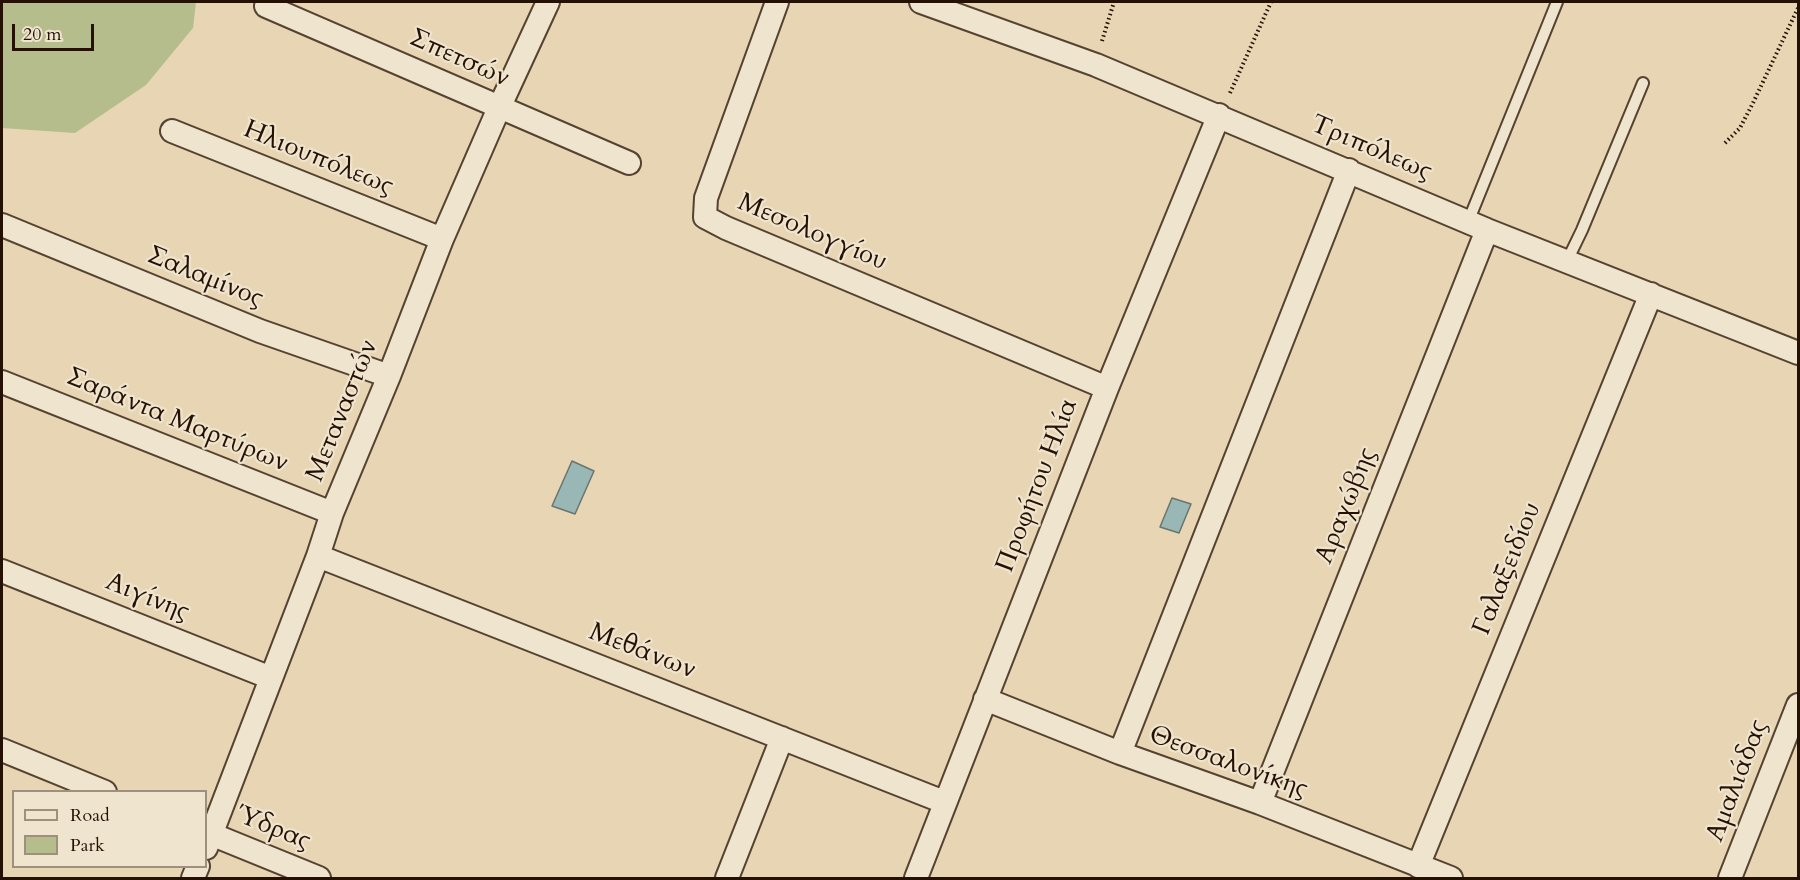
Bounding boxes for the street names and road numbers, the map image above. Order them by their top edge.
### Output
street label: Σπετσών [404,23,514,95]
street label: Τριπόλεως [1306,110,1436,188]
street label: Ηλιουπόλεως [239,115,397,203]
street label: Μεσολογγίου [733,188,891,278]
street label: Σαλαμίνος [142,241,268,315]
street label: Μεταναστών [300,336,386,486]
street label: Σαράντα Μαρτύρων [62,362,292,480]
street label: Προφήτου Ηλία [991,395,1085,577]
street label: Αραχώβης [1310,443,1384,569]
street label: Γαλαξειδίου [1467,498,1549,640]
street label: Αιγίνης [101,567,193,629]
street label: Μεθάνων [584,617,700,687]
street label: Αμαλιάδας [1700,716,1776,846]
street label: Θεσσαλονίκης [1144,720,1312,806]
street label: Ύδρας [231,800,315,858]

